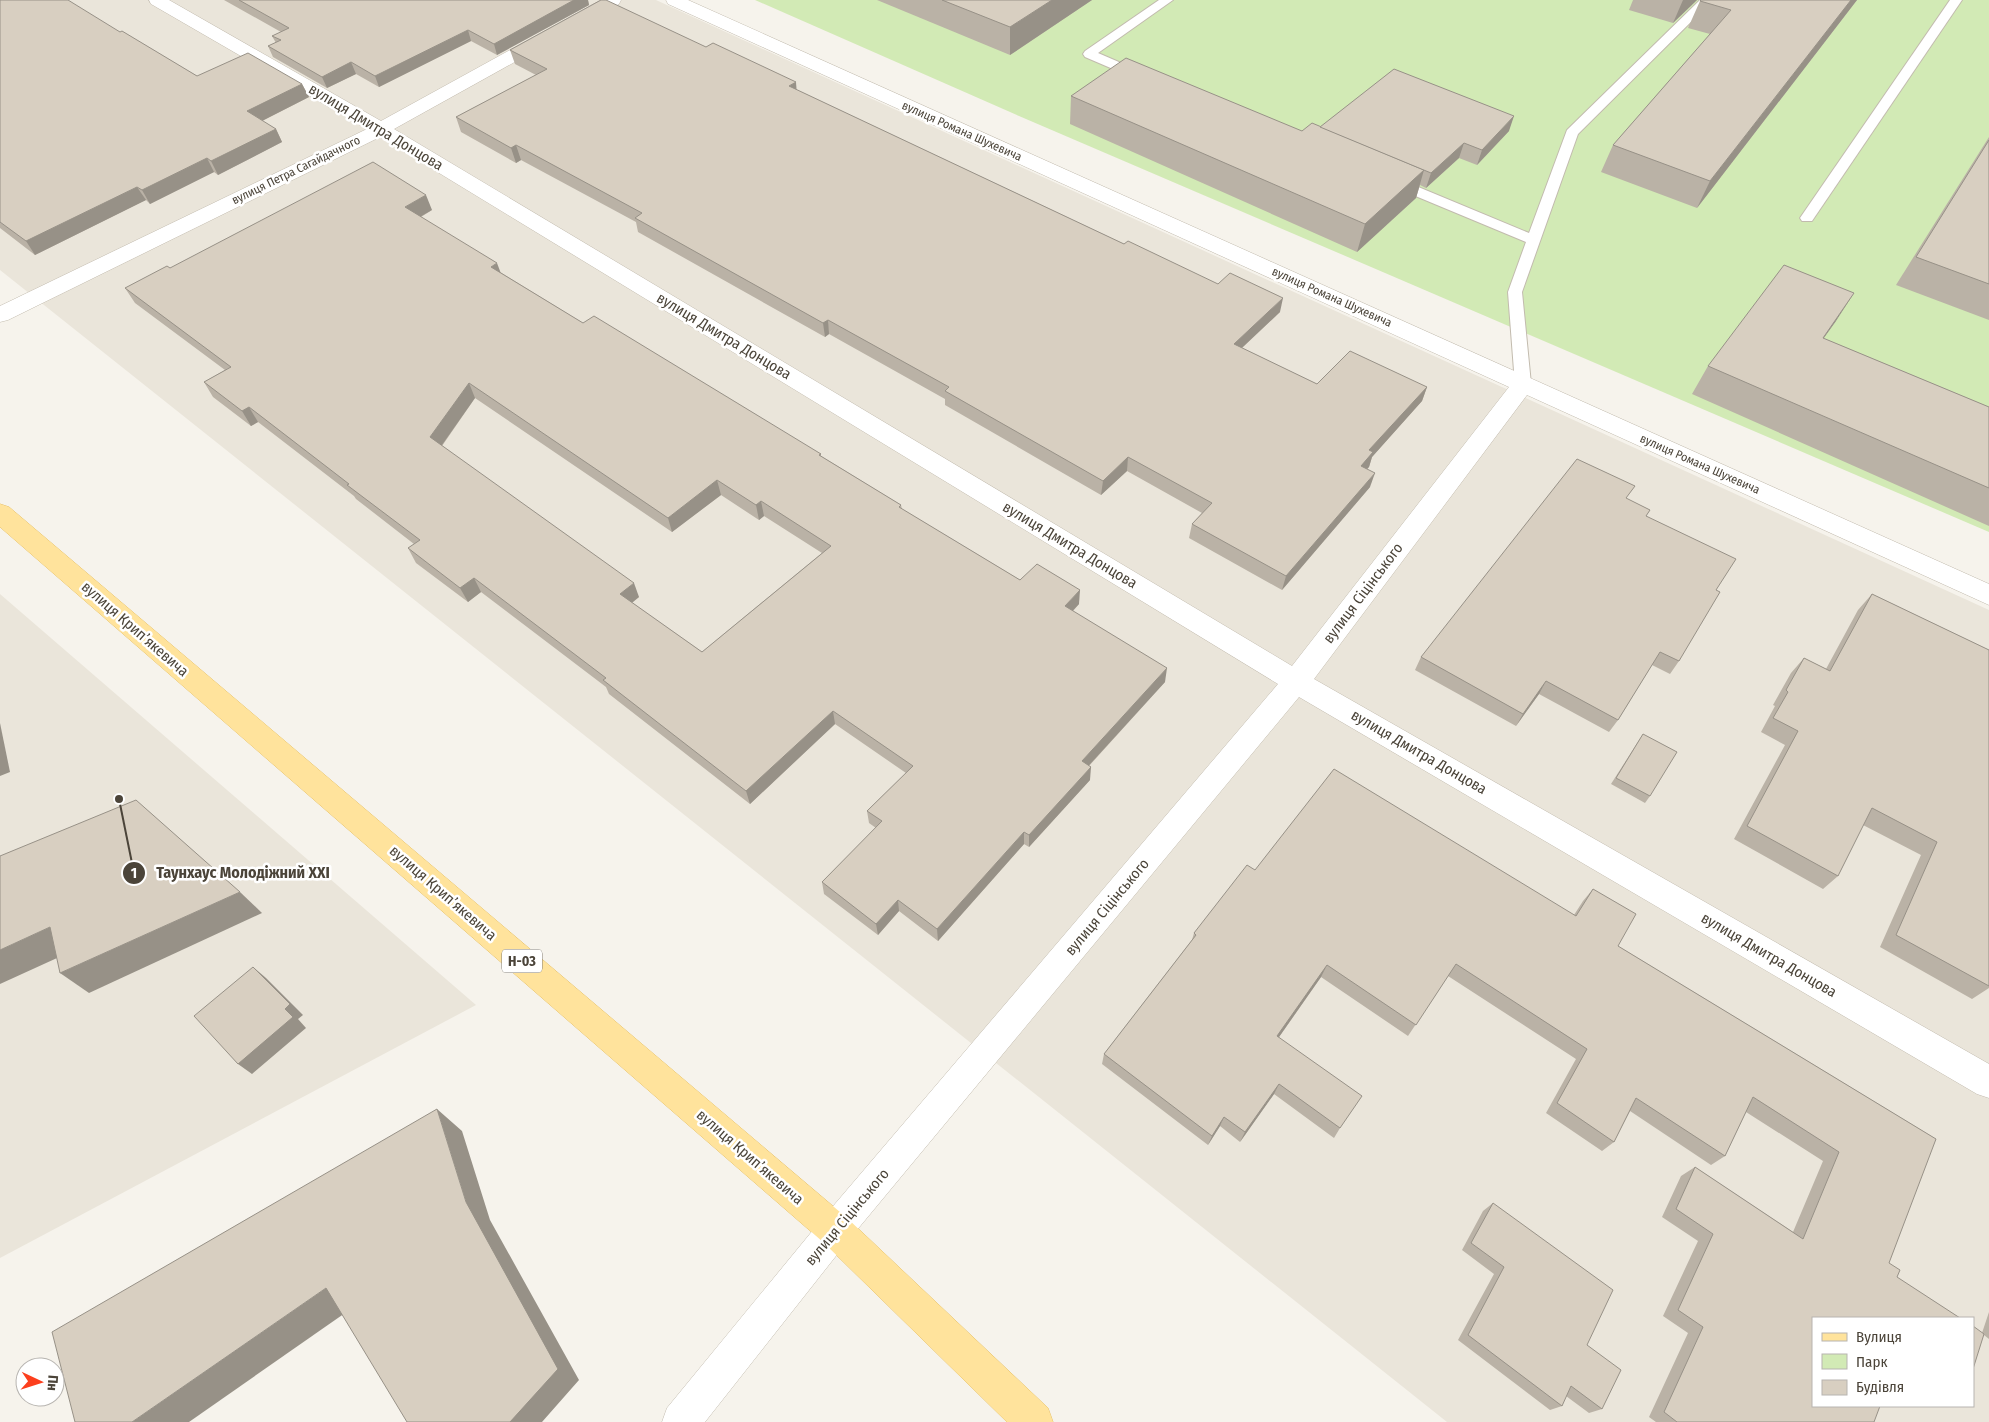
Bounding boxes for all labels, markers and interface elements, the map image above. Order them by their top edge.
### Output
street label: вулиця Дмитра Донцова [306,80,446,174]
street label: вулиця Романа Шухевича [900,98,1024,164]
street label: вулиця Петра Сагайдачного [229,133,363,207]
street label: вулиця Романа Шухевича [1270,264,1394,330]
street label: вулиця Дмитра Донцова [654,289,794,383]
street label: вулиця Романа Шухевича [1638,431,1762,497]
street label: вулиця Дмитра Донцова [1000,498,1140,592]
street label: вулиця Сіцінського [1319,539,1407,647]
street label: вулиця Крипʼякевича [78,578,192,680]
street label: вулиця Дмитра Донцова [1348,706,1490,798]
street label: вулиця Крипʼякевича [386,842,500,944]
street label: вулиця Сіцінського [1061,855,1153,959]
callout: Таунхаус Молодіжний XXI [121,857,340,888]
text: Таунхаус Молодіжний XXI [156,863,330,882]
text: 1 [131,864,137,882]
street label: вулиця Дмитра Донцова [1698,909,1840,1001]
road number: Н-03 [502,949,542,972]
street label: вулиця Крипʼякевича [693,1106,807,1208]
street label: вулиця Сіцінського [801,1165,893,1269]
legend [1812,1317,1974,1407]
text: Вулиця [1856,1328,1902,1346]
text: Парк [1856,1353,1887,1371]
north arrow [15,1357,65,1407]
text: Пн [43,1374,62,1391]
text: Будівля [1856,1378,1904,1396]

